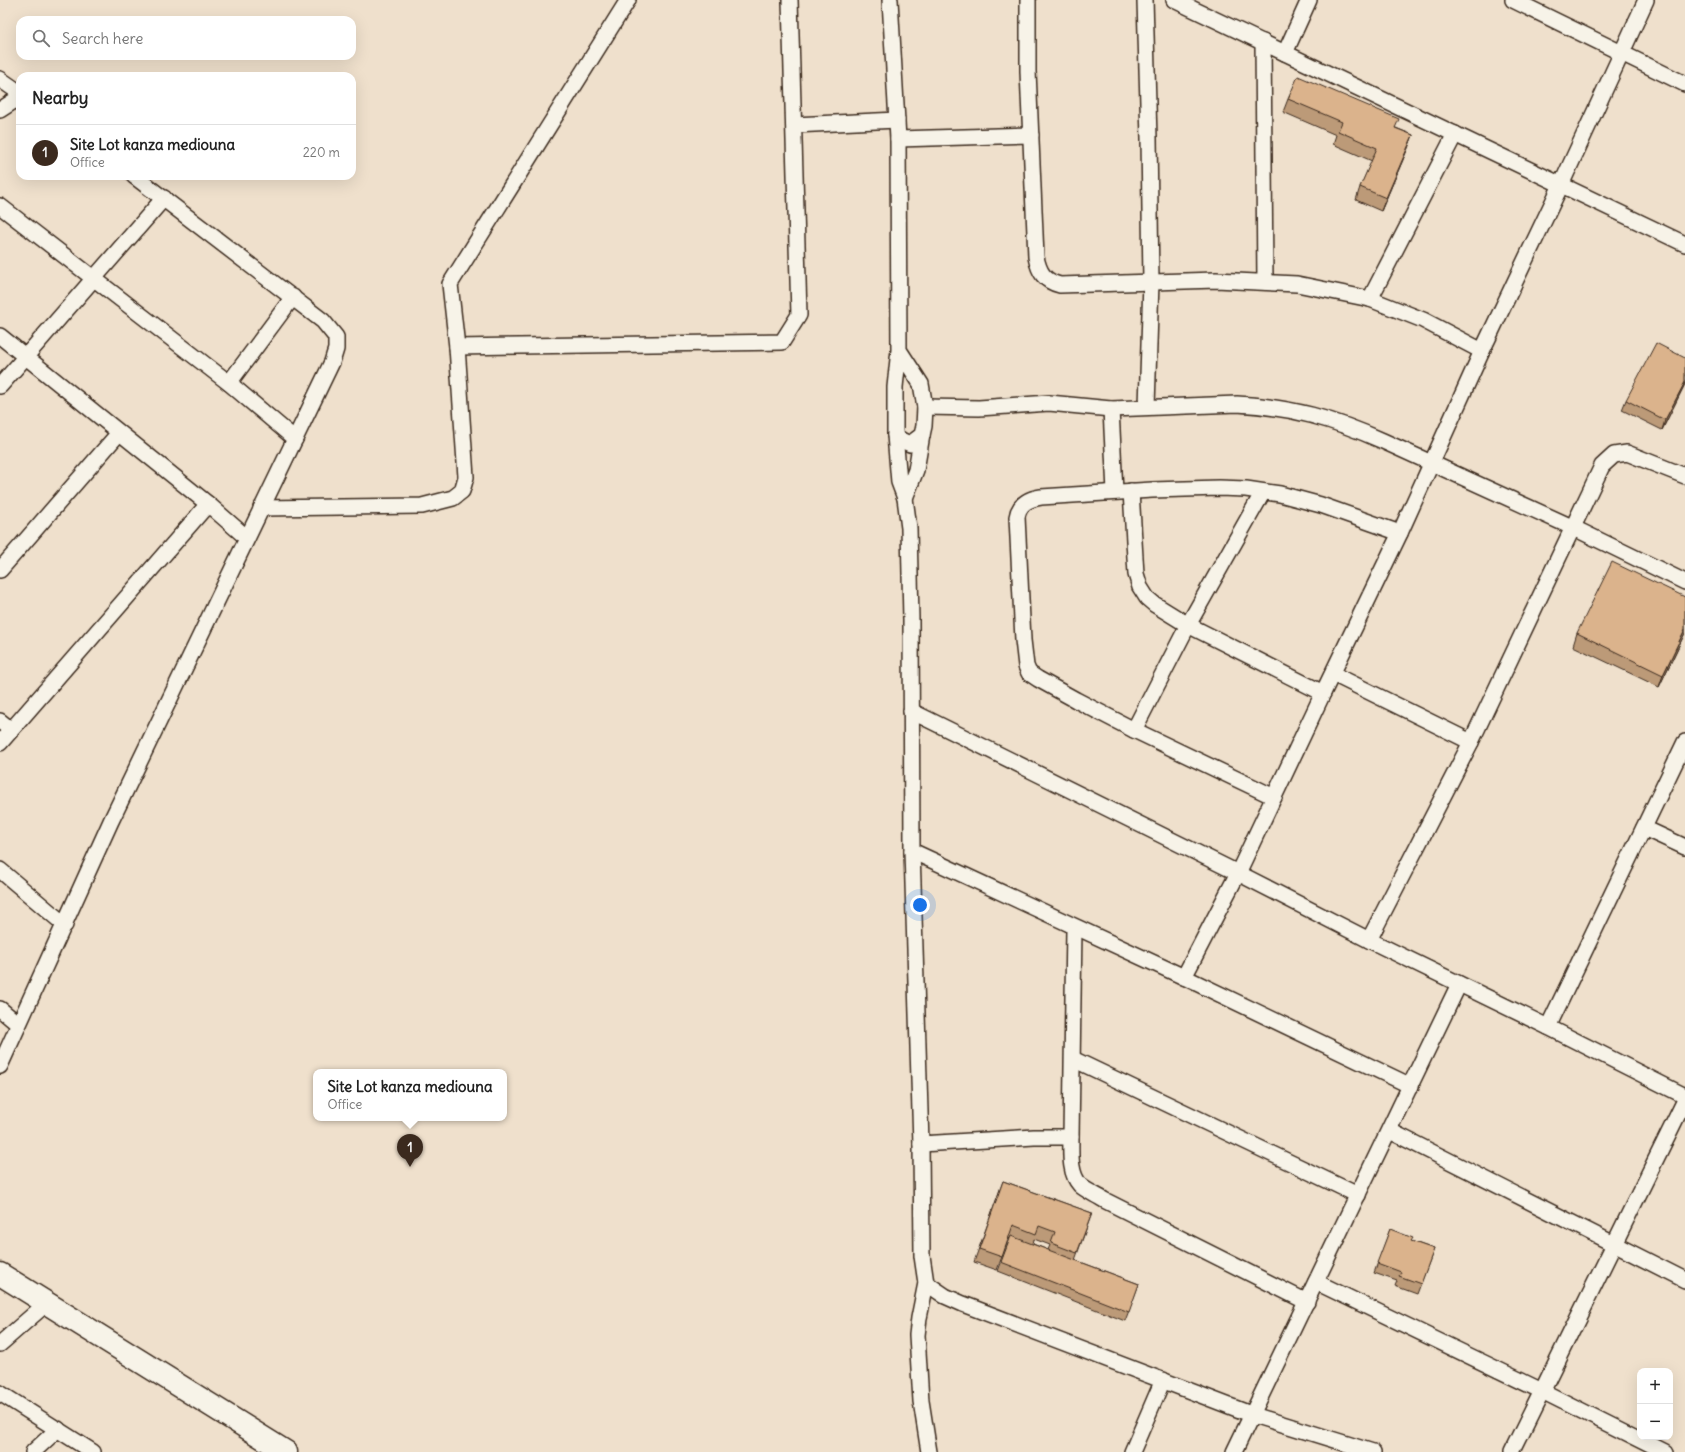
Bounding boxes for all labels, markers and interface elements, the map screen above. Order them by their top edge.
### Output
search box [16,16,356,60]
icon: search [30,27,52,49]
text: Search here [62,29,143,48]
text: Nearby [32,87,88,109]
text: Site Lot kanza mediouna [70,135,235,154]
text: 1 [42,144,48,161]
text: 220 m [303,144,340,161]
text: Office [70,154,105,171]
your location [910,895,930,915]
popup [313,1069,507,1121]
text: Site Lot kanza mediouna [327,1077,493,1096]
text: Office [327,1096,362,1113]
pin: 1 [397,1134,423,1167]
map controls [1637,1368,1673,1440]
button: + [1637,1368,1673,1404]
button: − [1637,1404,1673,1440]

